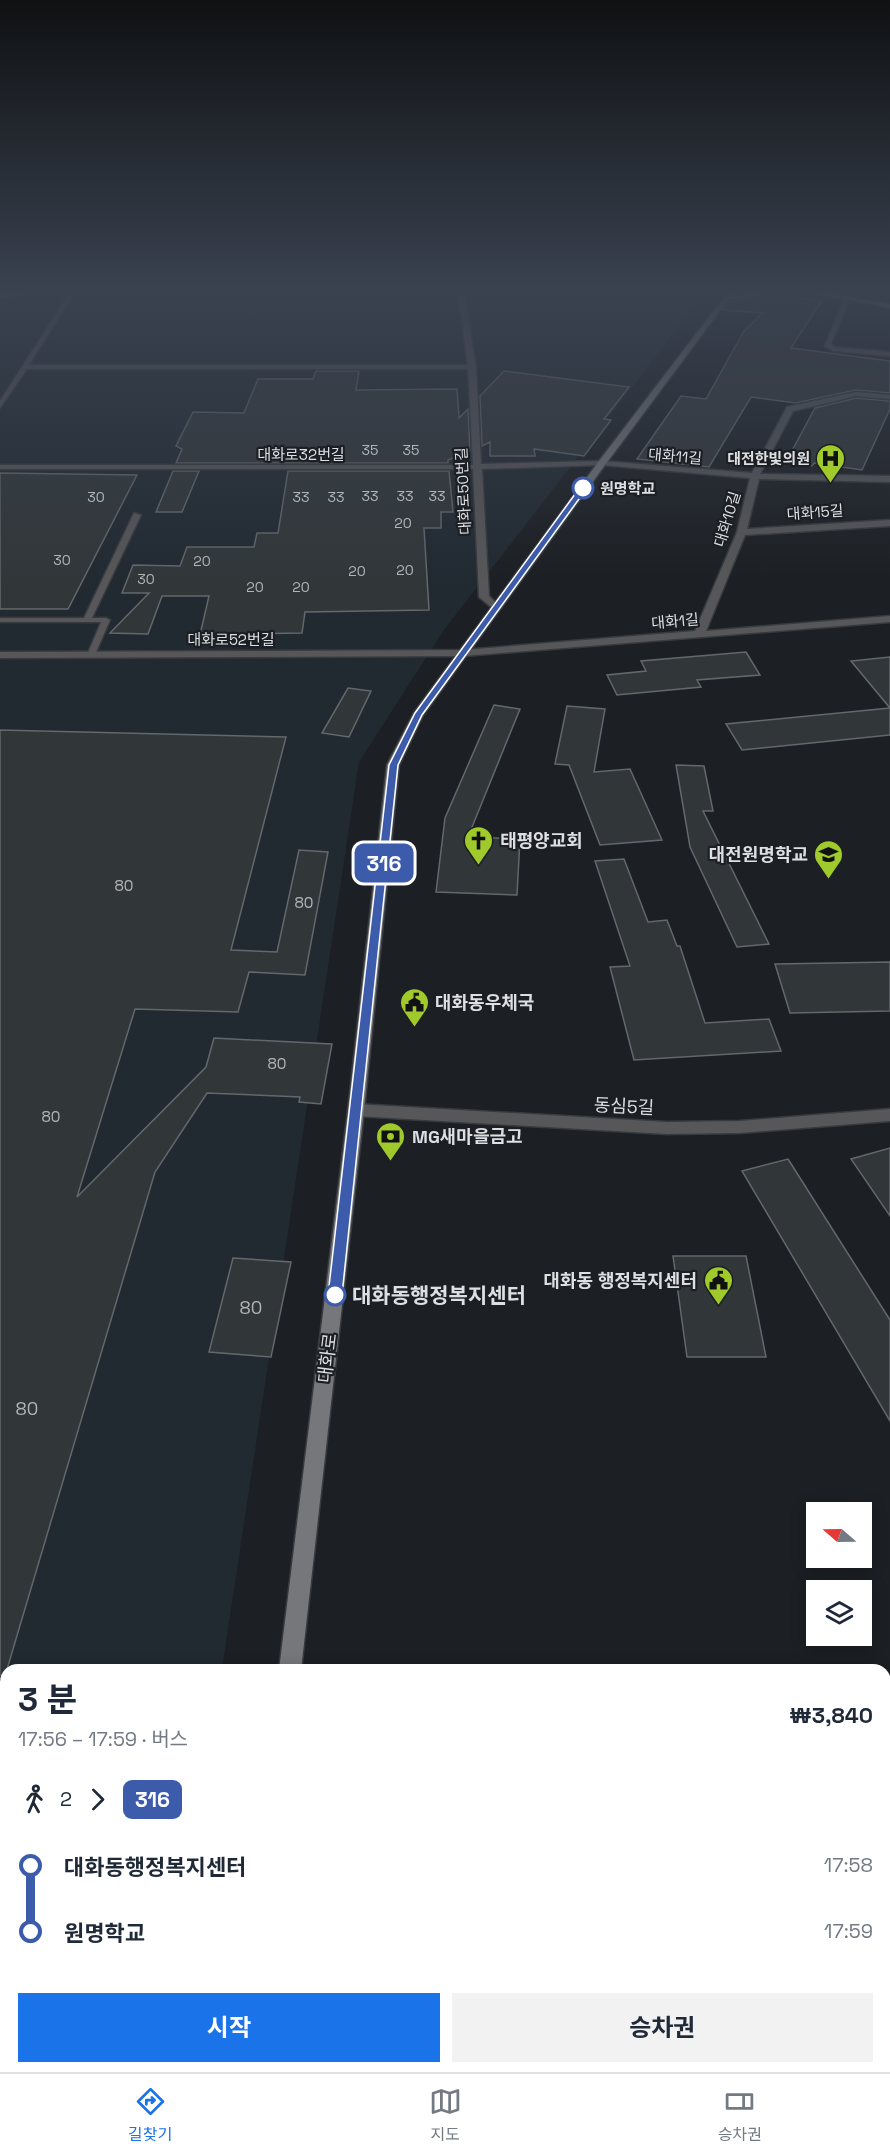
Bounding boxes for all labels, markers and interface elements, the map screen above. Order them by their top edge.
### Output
house number: 35 [362,441,378,459]
house number: 35 [403,441,419,459]
hospital icon: 대전한빛의원 [815,442,847,484]
street label: 대화11길 [647,444,703,468]
street label: 대화로32번길 [257,445,345,464]
street label: 대화로50번길 [451,447,475,535]
place label: 대전한빛의원 [727,449,810,468]
marker: 원명학교 [572,477,594,499]
place label: 원명학교 [600,479,655,498]
house number: 33 [362,487,378,505]
house number: 33 [397,487,413,505]
house number: 33 [429,487,445,505]
house number: 30 [87,488,105,506]
house number: 33 [293,488,309,506]
house number: 33 [328,488,344,506]
street label: 대화10길 [710,489,744,549]
street label: 대화15길 [786,501,844,523]
house number: 20 [394,514,412,532]
house number: 30 [53,551,71,569]
house number: 20 [193,552,211,570]
house number: 20 [396,561,414,579]
house number: 20 [348,562,366,580]
house number: 30 [137,570,155,588]
house number: 20 [246,578,264,596]
house number: 20 [292,578,310,596]
street label: 대화1길 [650,609,700,633]
street label: 대화로52번길 [188,630,274,649]
church icon: 태평양교회 [463,824,495,866]
place label: 태평양교회 [500,829,583,852]
school or university icon: 대전원명학교 [813,838,845,880]
place label: 대전원명학교 [709,843,808,866]
line badge: 316 [350,844,418,882]
text: 316 [367,850,401,877]
house number: 80 [115,876,133,895]
house number: 80 [295,893,313,912]
public building icon: 대화동우체국 [398,986,430,1028]
place label: 대화동우체국 [435,991,534,1014]
house number: 80 [268,1054,286,1073]
street label: 동심5길 [593,1093,655,1119]
house number: 80 [42,1107,60,1126]
bank icon: MG새마을금고 [375,1120,407,1162]
place label: MG새마을금고 [412,1125,523,1148]
public building icon: 대화동 행정복지센터 [702,1264,734,1306]
place label: 대화동 행정복지센터 [543,1269,697,1292]
place label: 대화동행정복지센터 [352,1282,526,1309]
marker: 대화동행정복지센터 [324,1284,346,1306]
house number: 80 [240,1296,262,1319]
street label: 대화로 [313,1332,341,1384]
house number: 80 [16,1397,38,1420]
north arrow [806,1502,872,1568]
map controls [806,1502,872,1646]
button: layers [806,1580,872,1646]
text: 3 분 [18,1679,77,1721]
text: ₩3,840 [789,1701,873,1729]
text: 17:56 – 17:59 · 버스 [18,1726,188,1752]
icon: walk [18,1783,51,1816]
icon: forward [81,1783,114,1816]
text: 2 [60,1786,72,1812]
text: 316 [135,1786,170,1813]
text: 17:58 [824,1852,873,1878]
text: 대화동행정복지센터 [64,1853,246,1881]
text: 17:59 [824,1918,873,1944]
text: 원명학교 [64,1919,145,1947]
button: 시작 [18,1993,440,2062]
button: 승차권 [452,1993,873,2062]
tab: 길찾기 [128,2085,172,2145]
tab: 지도 [429,2085,462,2145]
tab: 승차권 [718,2085,762,2145]

